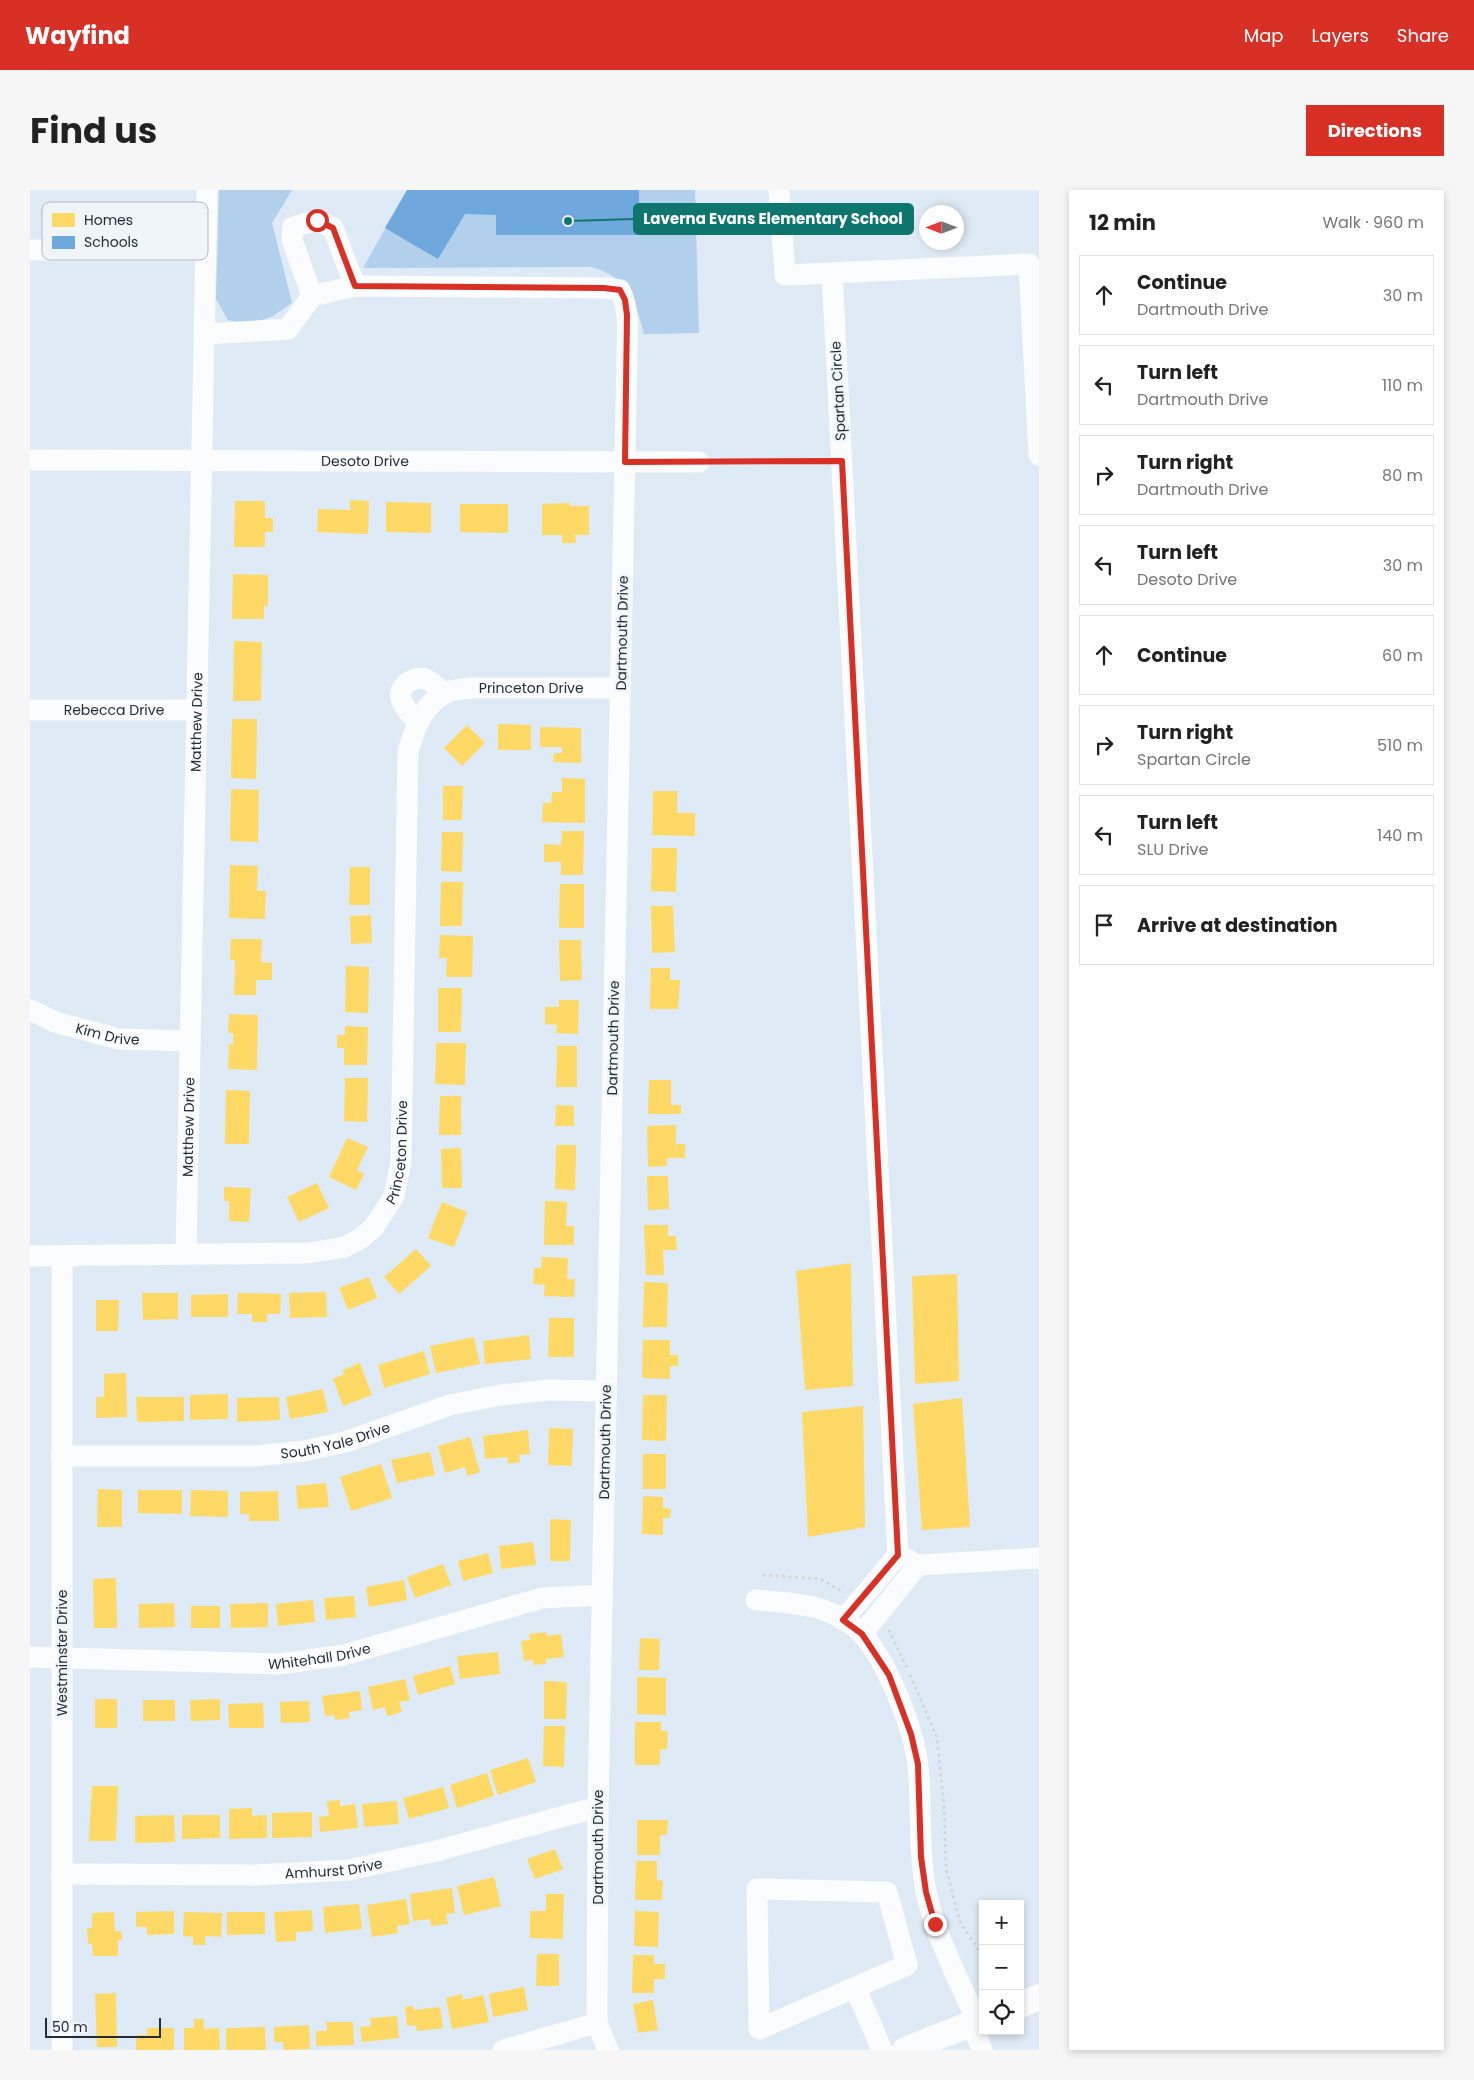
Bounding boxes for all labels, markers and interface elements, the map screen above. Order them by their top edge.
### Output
text: Wayfind [25,19,130,52]
text: Map [1244,23,1284,48]
text: Layers [1312,23,1369,48]
text: Share [1397,23,1449,48]
button: Directions [1306,105,1444,156]
text: Find us [30,106,157,155]
legend [42,202,208,260]
callout: Laverna Evans Elementary School [634,204,913,234]
north arrow [919,205,964,250]
text: Laverna Evans Elementary School [643,208,903,229]
text: 12 min [1089,208,1156,237]
route start [306,209,329,232]
text: Homes [84,210,133,230]
text: Walk · 960 m [1322,211,1424,234]
text: Schools [84,232,138,252]
text: Continue [1137,269,1227,296]
icon: ahead [1090,281,1118,309]
text: 30 m [1383,284,1423,307]
text: Dartmouth Drive [1137,298,1268,321]
street label: Spartan Circle [825,340,851,441]
text: Turn left [1137,359,1218,386]
icon: left [1090,371,1118,399]
text: 110 m [1382,374,1423,397]
text: Dartmouth Drive [1137,388,1268,411]
text: Turn right [1137,449,1233,476]
street label: Desoto Drive [321,451,409,471]
icon: right [1090,461,1118,489]
text: 80 m [1382,464,1423,487]
text: Dartmouth Drive [1137,478,1268,501]
text: Turn left [1137,539,1218,566]
icon: left [1090,551,1118,579]
text: 30 m [1383,554,1423,577]
text: Desoto Drive [1137,568,1237,591]
street label: Dartmouth Drive [611,575,633,691]
icon: ahead [1090,641,1118,669]
text: Continue [1137,642,1227,669]
text: 60 m [1382,644,1423,667]
street label: Matthew Drive [186,672,207,772]
street label: Princeton Drive [479,678,584,698]
street label: Rebecca Drive [64,700,165,720]
text: Turn right [1137,719,1233,746]
icon: right [1090,731,1118,759]
text: 510 m [1377,734,1423,757]
text: Spartan Circle [1137,748,1251,771]
text: Turn left [1137,809,1218,836]
icon: left [1090,821,1118,849]
text: 140 m [1377,824,1423,847]
text: SLU Drive [1137,838,1209,861]
icon: arrive [1090,911,1118,939]
text: Arrive at destination [1137,912,1338,939]
street label: Dartmouth Drive [602,980,624,1096]
street label: Kim Drive [73,1018,140,1050]
street label: Matthew Drive [178,1077,199,1177]
street label: Princeton Drive [381,1100,412,1208]
street label: Dartmouth Drive [594,1384,616,1500]
street label: South Yale Drive [279,1417,393,1463]
street label: Westminster Drive [52,1589,72,1716]
street label: Whitehall Drive [268,1638,373,1674]
street label: Dartmouth Drive [588,1789,608,1904]
street label: Amhurst Drive [284,1853,385,1883]
map controls [979,1900,1024,2035]
button: + [979,1900,1024,1945]
route end [924,1913,947,1936]
button: − [979,1945,1024,1990]
button: locate [979,1990,1024,2035]
scale bar [45,2015,161,2038]
text: 50 m [52,2017,88,2037]

